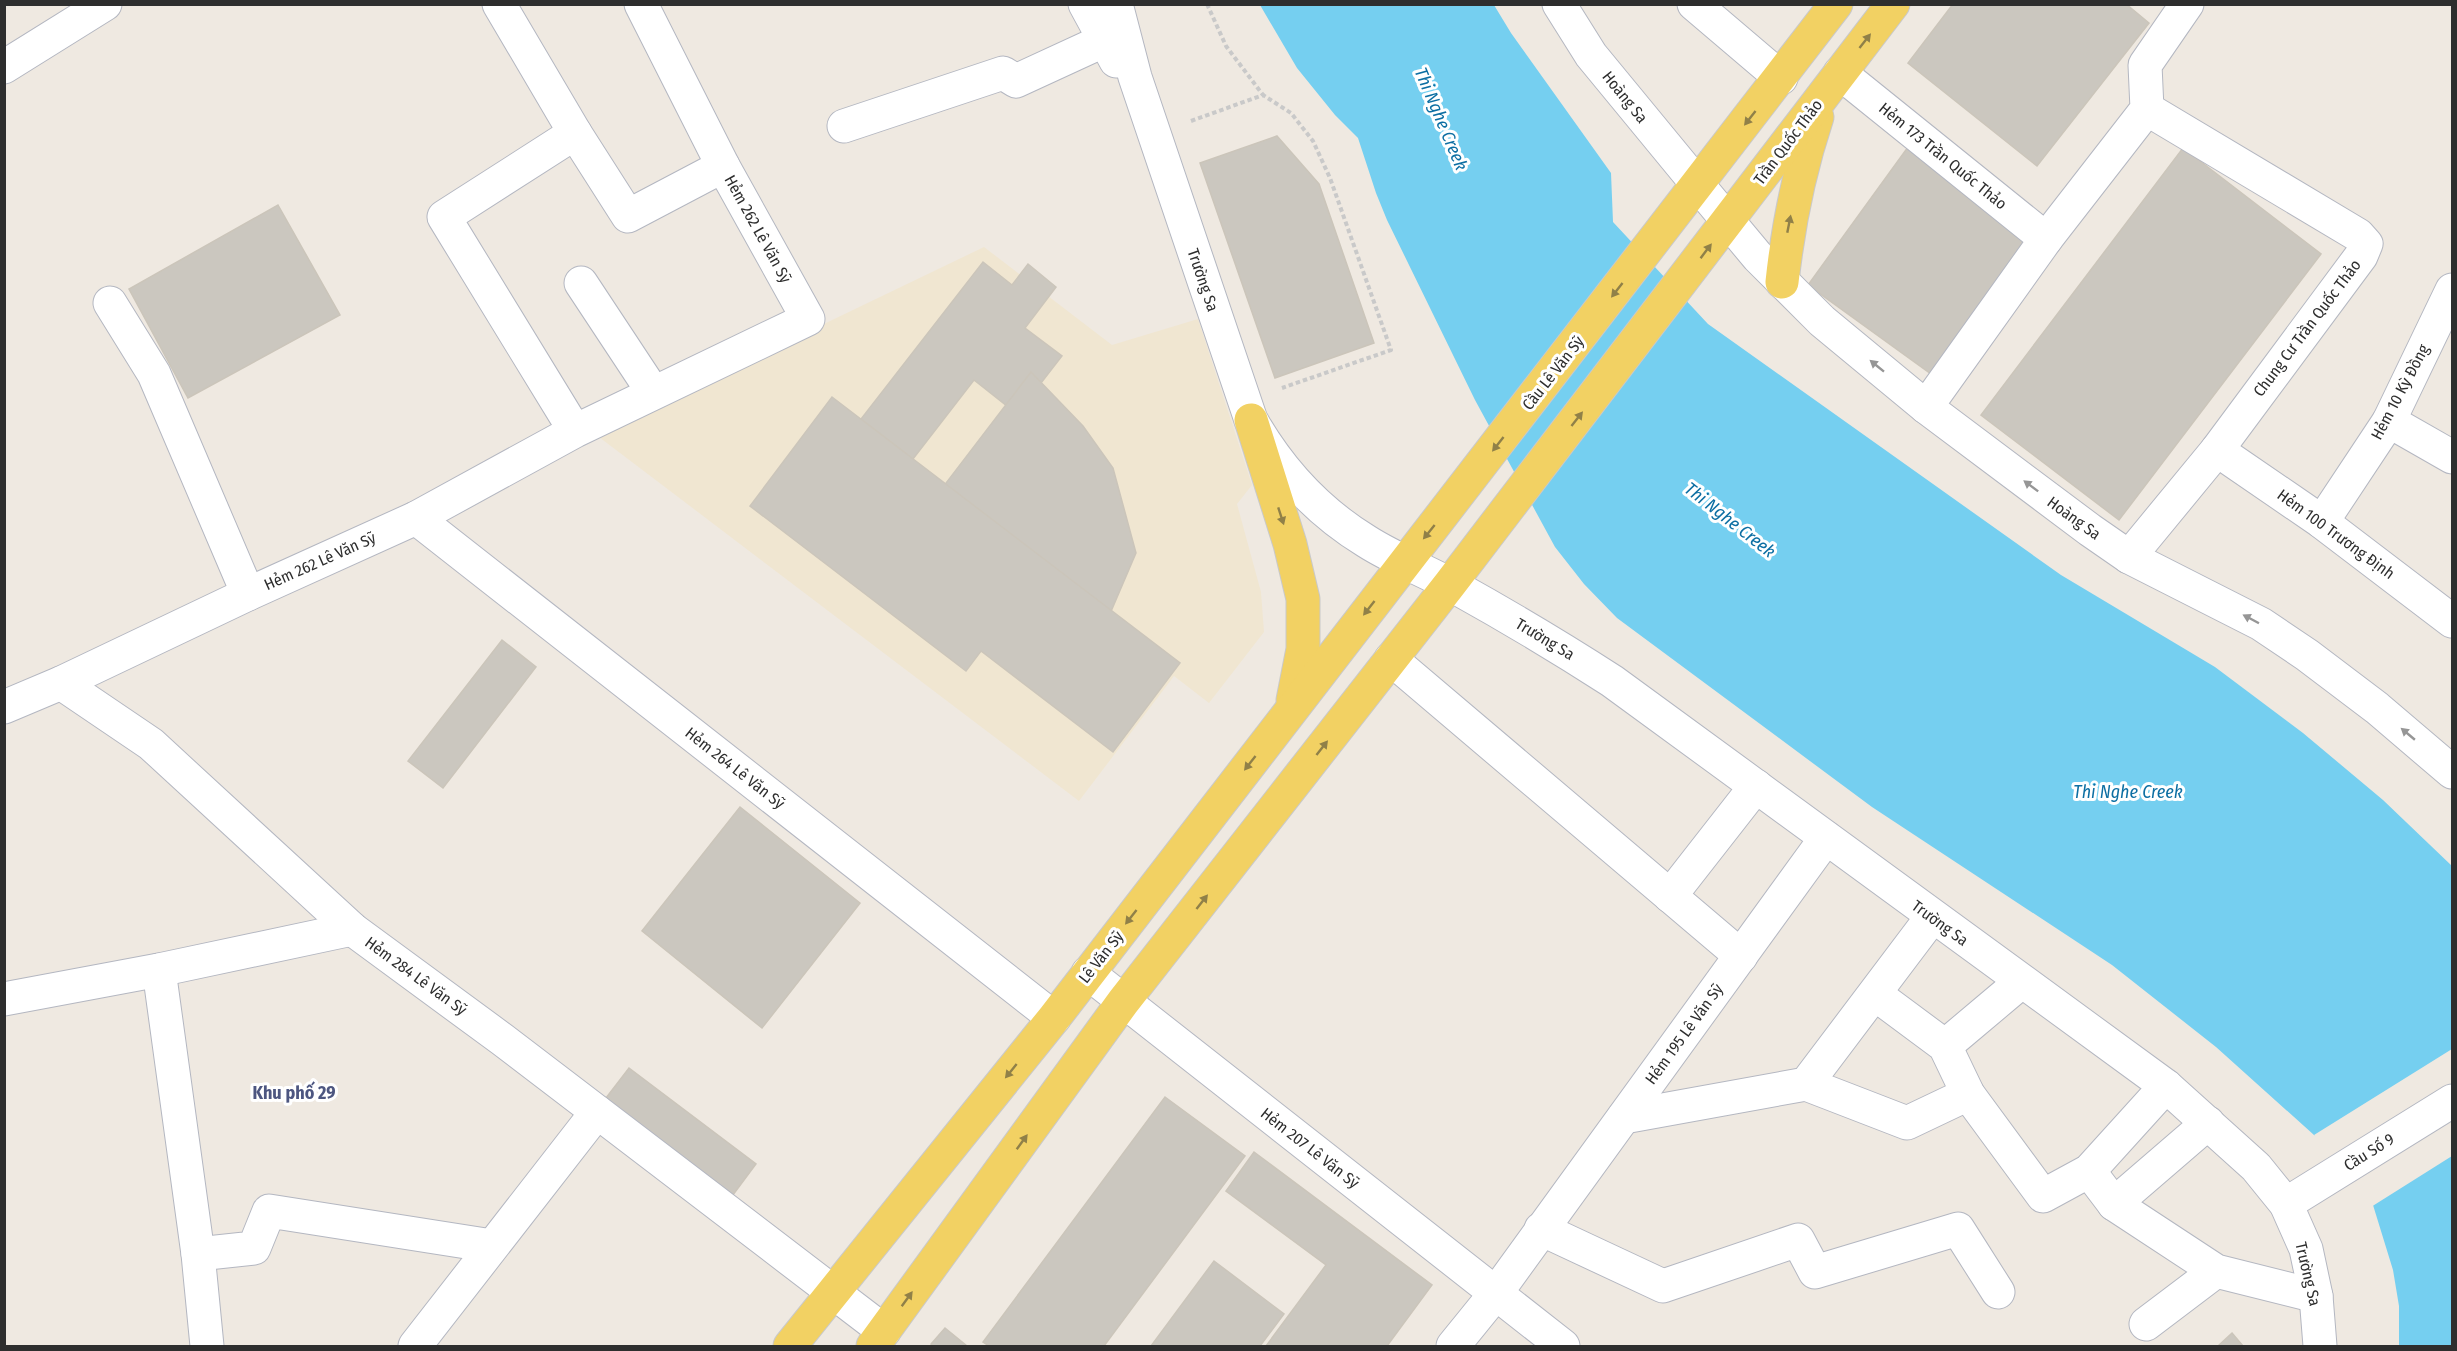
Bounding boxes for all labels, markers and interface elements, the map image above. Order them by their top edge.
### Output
one-way arrow [1859,33,1871,49]
water label: Thi Nghe Creek [1410,64,1473,174]
street label: Hoàng Sa [1598,67,1652,127]
street label: Trần Quốc Thảo [1749,95,1826,188]
street label: Hẻm 173 Trần Quốc Thảo [1875,98,2011,213]
one-way arrow [1744,110,1756,125]
street label: Hẻm 262 Lê Văn Sỹ [721,172,796,287]
one-way arrow [1785,215,1794,234]
one-way arrow [1700,243,1712,259]
street label: Trường Sa [1183,246,1223,314]
street label: Chung Cư Trần Quốc Thảo [2249,255,2365,400]
one-way arrow [1611,281,1623,297]
street label: Cầu Lê Văn Sỹ [1517,331,1588,414]
street label: Hẻm 10 Kỳ Ðồng [2366,340,2433,443]
one-way arrow [1869,361,1884,373]
one-way arrow [1570,412,1582,427]
one-way arrow [1492,436,1504,451]
water label: Thi Nghe Creek [1680,478,1780,562]
one-way arrow [2023,480,2038,492]
street label: Hẻm 100 Trương Định [2274,485,2398,583]
street label: Hoàng Sa [2044,492,2105,544]
one-way arrow [1277,507,1286,525]
one-way arrow [1422,524,1435,540]
street label: Hẻm 262 Lê Văn Sỹ [261,528,380,594]
one-way arrow [1363,600,1375,616]
street label: Trường Sa [1512,614,1578,664]
one-way arrow [2242,614,2260,624]
street label: Hẻm 264 Lê Văn Sỹ [681,723,789,813]
one-way arrow [2400,727,2416,740]
one-way arrow [1316,740,1328,756]
one-way arrow [1244,755,1256,770]
water label: Thi Nghe Creek [2073,781,2183,803]
one-way arrow [1196,894,1208,910]
street label: Trường Sa [1908,896,1972,950]
one-way arrow [1125,909,1137,925]
street label: Lê Văn Sỹ [1075,927,1128,987]
street label: Hẻm 284 Lê Văn Sỹ [361,933,471,1020]
street label: Hẻm 195 Lê Văn Sỹ [1641,979,1727,1088]
one-way arrow [1004,1063,1017,1079]
district label: Khu phố 29 [252,1081,336,1104]
street label: Hẻm 207 Lê Văn Sỹ [1257,1104,1364,1193]
street label: Cầu Số 9 [2340,1128,2398,1175]
one-way arrow [1016,1134,1028,1150]
street label: Trường Sa [2291,1240,2325,1308]
one-way arrow [901,1292,913,1307]

